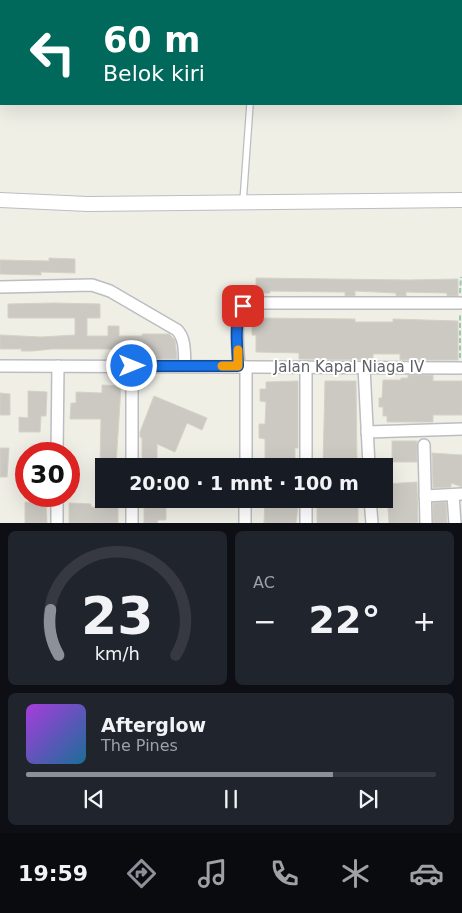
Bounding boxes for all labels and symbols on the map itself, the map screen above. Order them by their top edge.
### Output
pin [222,285,264,327]
position arrow [105,339,157,391]
street label: Jalan Kapal Niaga IV [273,358,425,376]
speed limit sign: 30 [15,442,80,507]

